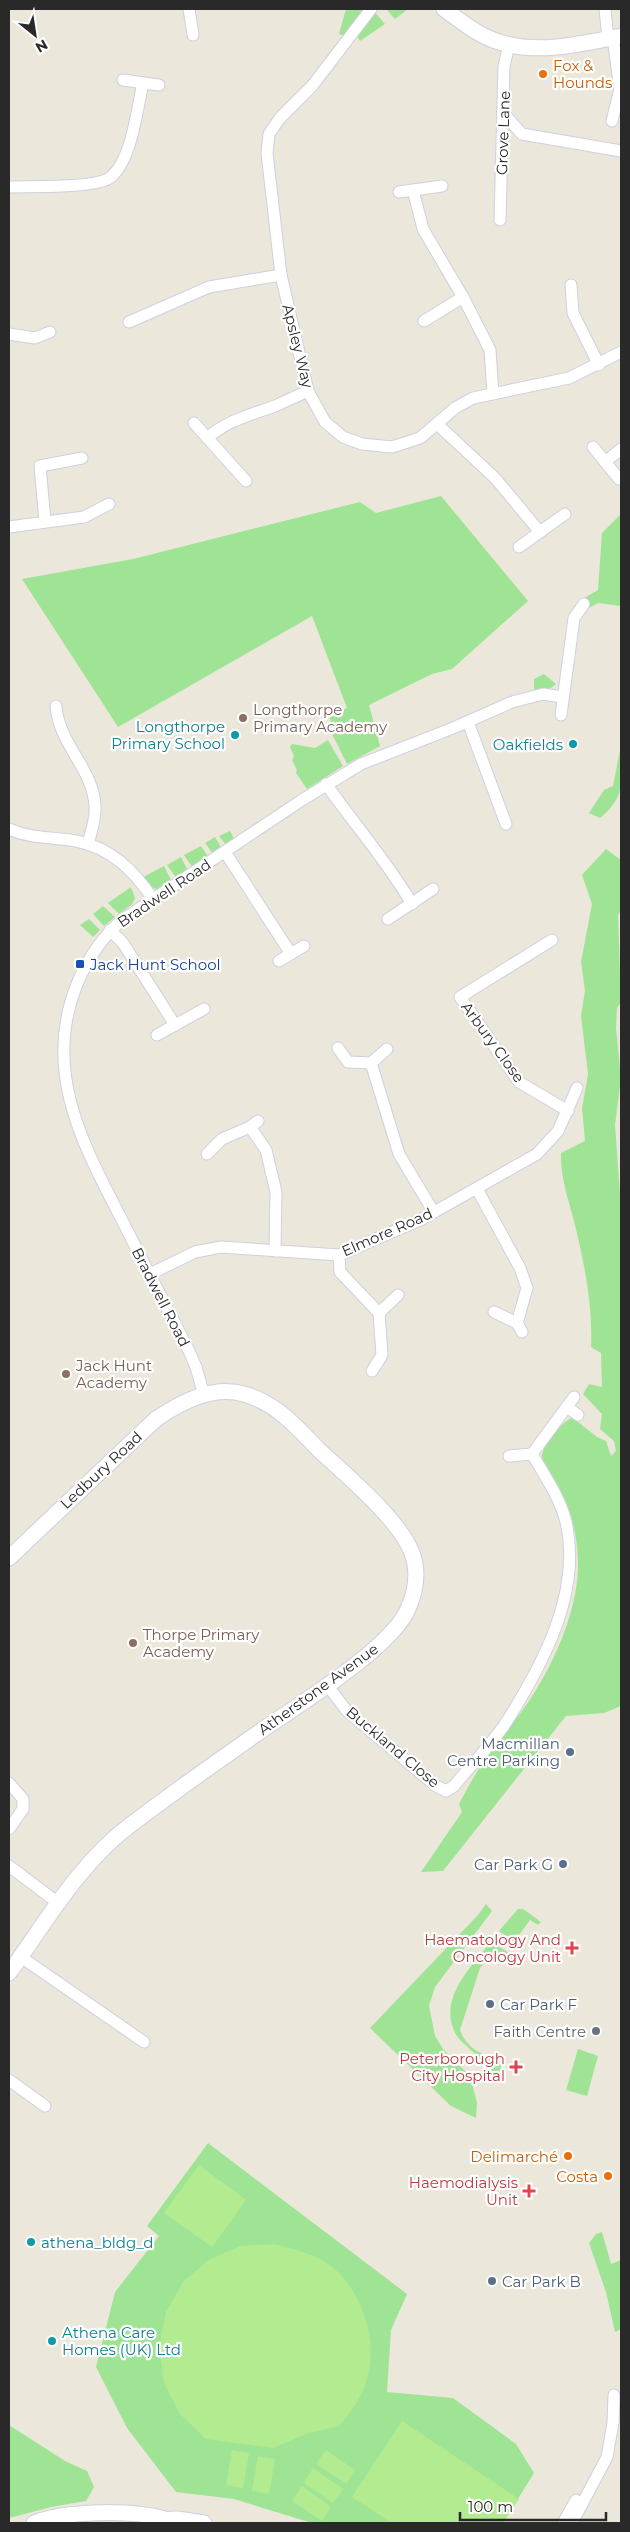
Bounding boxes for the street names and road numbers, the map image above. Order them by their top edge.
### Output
street label: Grove Lane [492,90,514,176]
street label: Apsley Way [278,302,318,391]
street label: Bradwell Road [114,855,214,931]
street label: Arbury Close [457,998,529,1086]
street label: Elmore Road [339,1204,435,1260]
street label: Bradwell Road [128,1244,194,1350]
street label: Ledbury Road [56,1427,146,1513]
street label: Atherstone Avenue [254,1639,382,1739]
street label: Buckland Close [342,1702,444,1792]

